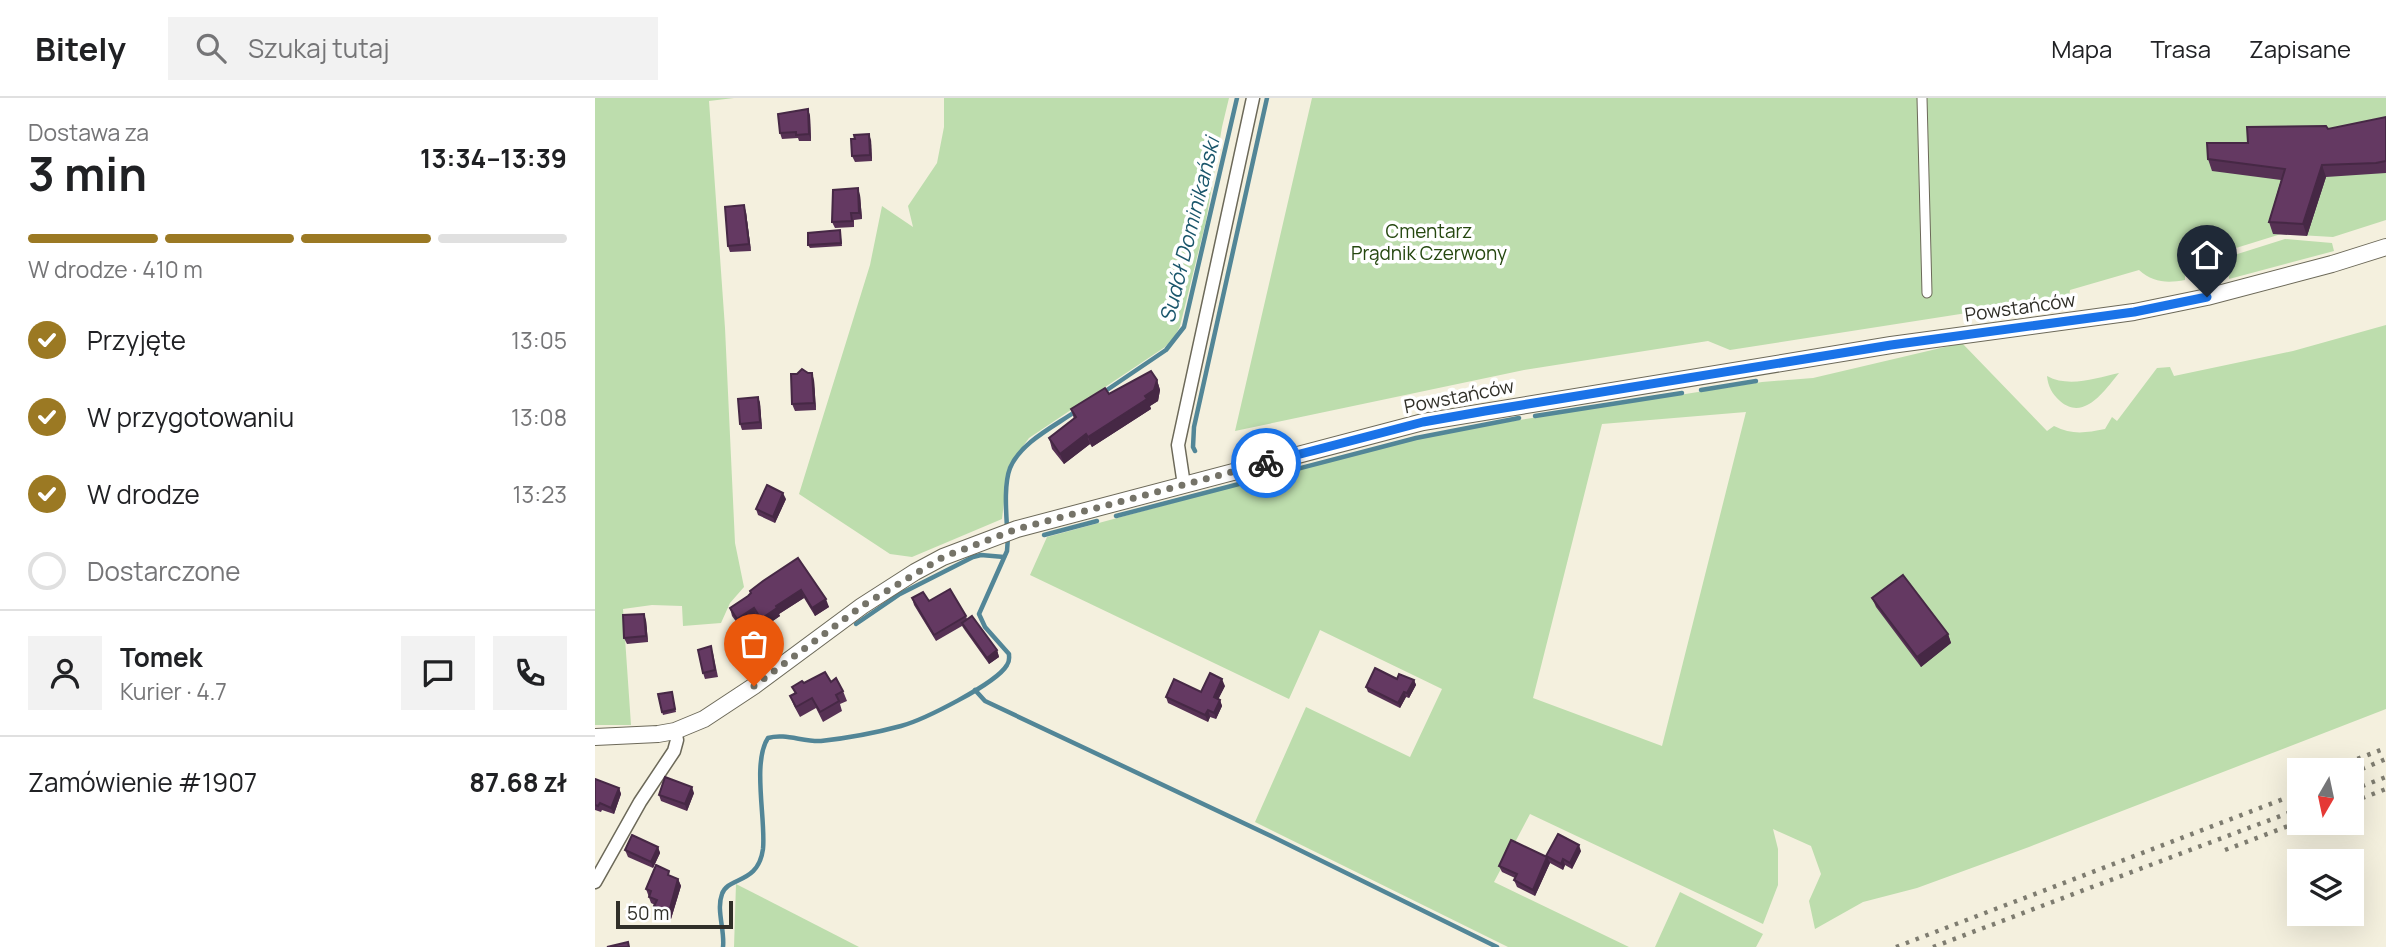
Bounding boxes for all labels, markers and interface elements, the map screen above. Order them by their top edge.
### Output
search box [168,17,658,80]
text: Bitely [35,26,126,71]
icon: search [192,29,230,67]
text: Szukaj tutaj [248,30,390,66]
text: Mapa [2051,32,2112,65]
text: Trasa [2150,32,2211,65]
text: Zapisane [2249,32,2351,65]
text: Dostawa za [28,116,149,148]
water label: Sudół Dominikański [1152,131,1226,326]
text: 13:34–13:39 [420,140,567,176]
text: 3 min [28,142,147,205]
park label: Cmentarz Prądnik Czerwony [1351,218,1507,266]
pin [2177,225,2237,297]
icon: home [2188,236,2226,274]
text: W drodze · 410 m [28,253,203,285]
street label: Powstańców [1963,286,2077,328]
icon: check [28,321,66,359]
text: Przyjęte [87,322,186,358]
text: 13:05 [511,324,567,356]
street label: Powstańców [1402,373,1517,419]
icon: check [28,398,66,436]
text: W przygotowaniu [87,399,294,435]
text: 13:08 [511,401,567,433]
courier [1231,428,1301,498]
icon: bike [1247,444,1285,482]
icon: check [28,475,66,513]
text: W drodze [87,476,200,512]
text: 13:23 [513,478,567,510]
text: Dostarczone [87,553,240,589]
pin [724,614,784,686]
icon: bag [735,625,773,663]
button: person [28,636,102,710]
button: chat [401,636,475,710]
button: phone [493,636,567,710]
text: Tomek [120,639,203,675]
text: Kurier · 4.7 [120,675,227,707]
north arrow [2287,758,2364,835]
map controls [2287,758,2364,926]
text: Zamówienie #1907 [28,764,257,800]
text: 87.68 zł [469,764,567,800]
button: layers [2287,849,2364,926]
scale bar [616,898,733,930]
text: 50 m [627,900,669,926]

